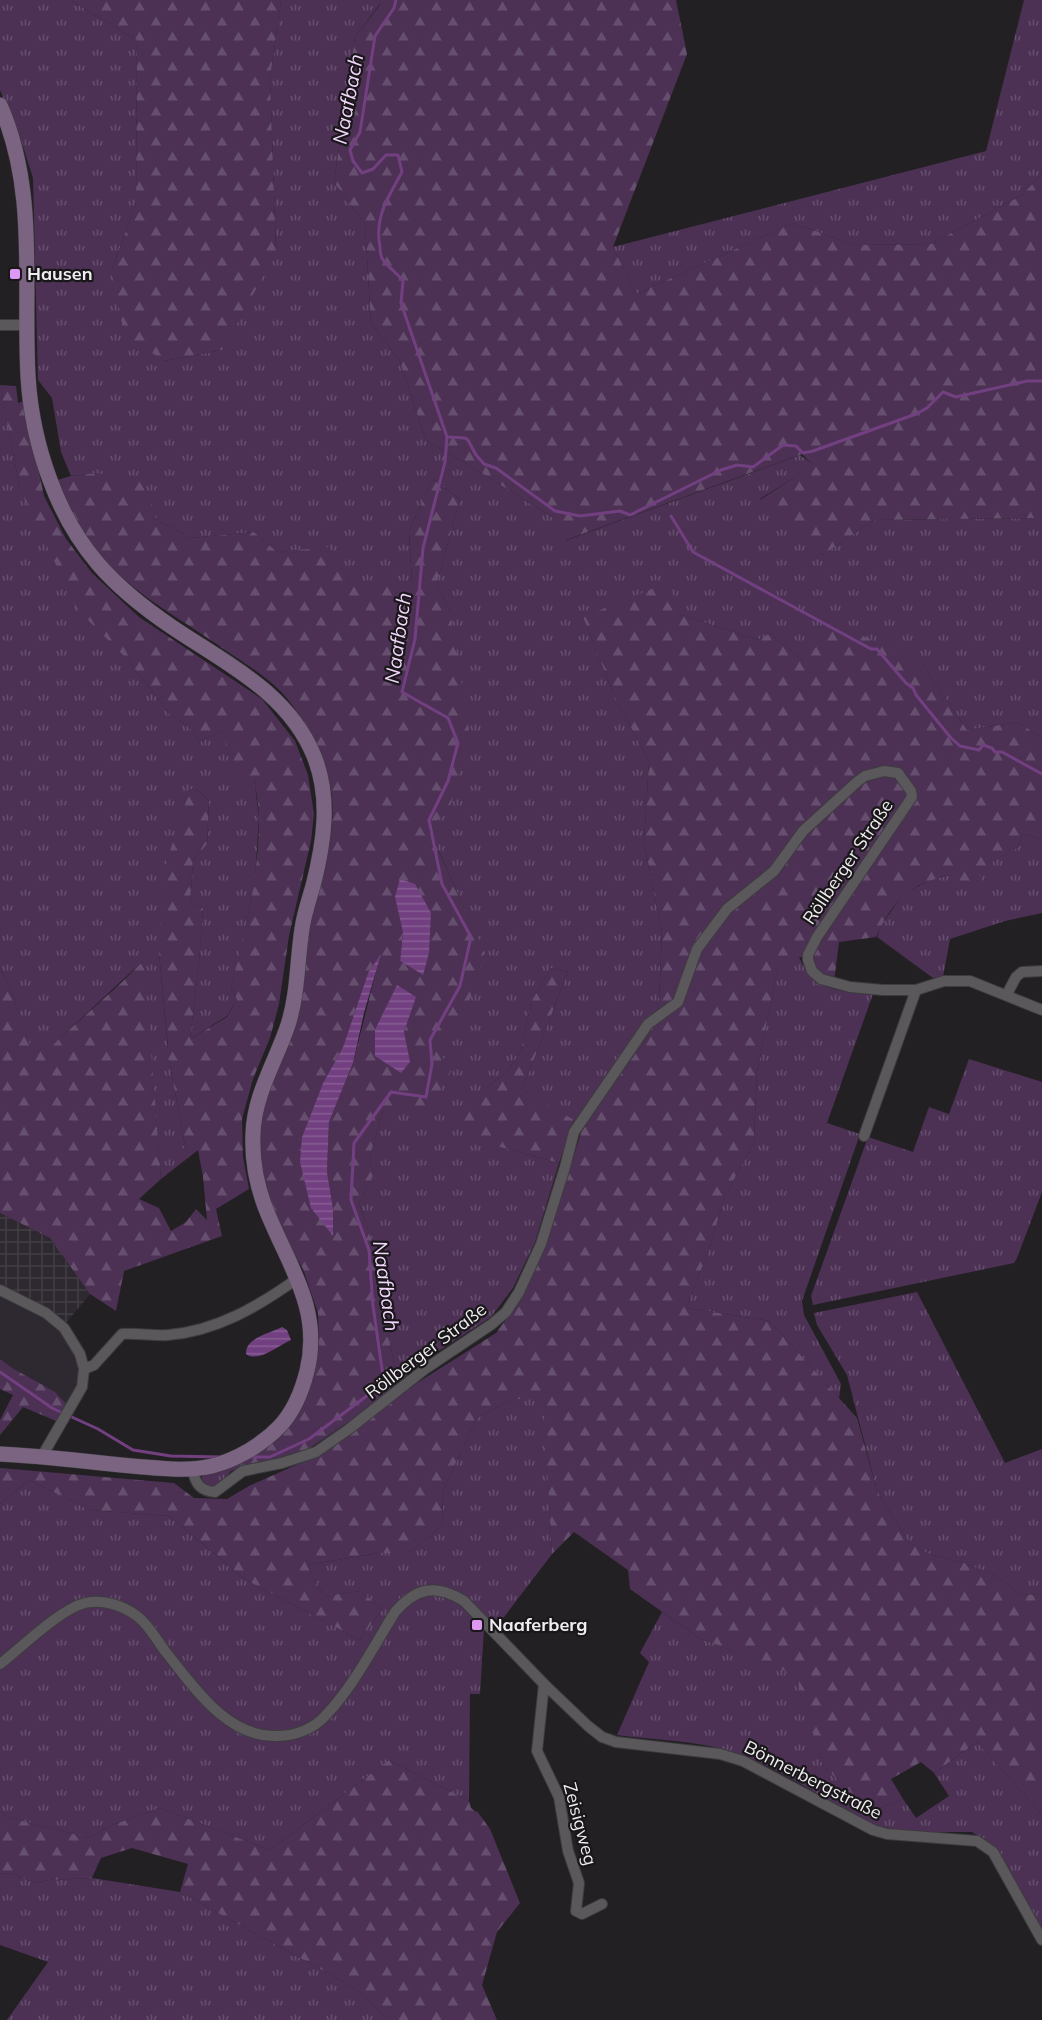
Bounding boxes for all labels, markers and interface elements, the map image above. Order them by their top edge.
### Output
water label: Naafbach [327,52,368,146]
place label: Hausen [27,262,93,285]
marker: Hausen [8,267,22,281]
water label: Naafbach [379,591,416,685]
street label: Röllberger Straße [797,795,898,929]
water label: Naafbach [368,1239,405,1333]
street label: Röllberger Straße [361,1298,491,1404]
place label: Naaferberg [489,1613,587,1636]
marker: Naaferberg [470,1618,484,1632]
street label: Bönnerbergstraße [741,1735,886,1824]
street label: Zeisigweg [558,1780,603,1868]

